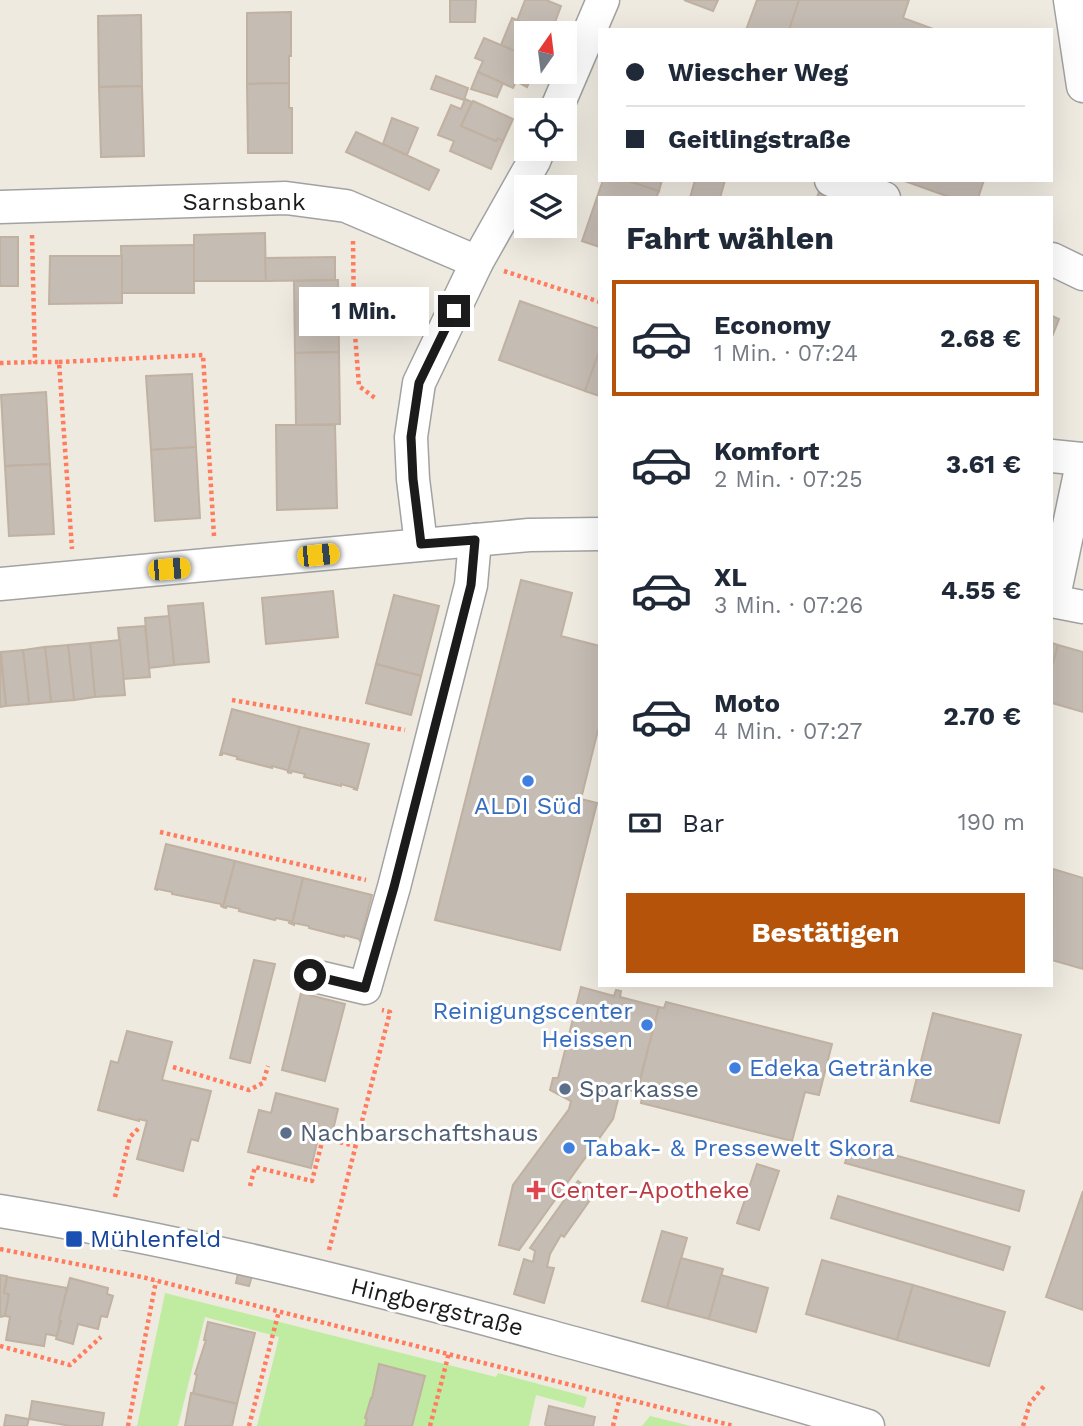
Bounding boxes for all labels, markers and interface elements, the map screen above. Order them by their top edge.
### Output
north arrow [514,21,578,84]
map controls [514,21,577,238]
text: Wiescher Weg [668,57,848,87]
button: locate [514,98,577,161]
text: Geitlingstraße [668,124,851,154]
button: layers [514,175,577,238]
street label: Sarnsbank [182,188,306,216]
text: Fahrt wählen [626,219,834,257]
callout: 1 Min. [300,286,430,336]
route end [438,295,470,327]
text: 1 Min. [331,298,397,325]
icon: car [630,307,693,370]
text: Economy [714,310,831,340]
text: 2.68 € [940,323,1021,353]
text: 1 Min. · 07:24 [714,340,858,367]
icon: car [630,433,693,496]
text: Komfort [714,436,819,466]
text: 3.61 € [946,449,1021,479]
text: 2 Min. · 07:25 [714,466,863,493]
car [297,542,340,568]
car [148,557,191,581]
icon: car [630,559,693,622]
text: XL [714,562,747,592]
text: 4.55 € [941,575,1021,605]
text: 3 Min. · 07:26 [714,592,863,619]
icon: car [630,685,693,748]
text: Moto [714,688,780,718]
text: 2.70 € [943,701,1021,731]
text: 4 Min. · 07:27 [714,718,862,745]
marker: ALDI Süd [520,773,536,789]
place label: ALDI Süd [474,792,582,820]
icon: cash [626,804,664,842]
text: Bar [682,808,724,838]
text: 190 m [958,809,1025,836]
button: Bestätigen [626,893,1025,973]
route start [294,959,326,991]
place label: Reinigungscenter Heissen [432,997,633,1053]
marker: Reinigungscenter Heissen [639,1017,655,1033]
place label: Edeka Getränke [749,1054,933,1082]
marker: Edeka Getränke [727,1060,743,1076]
place label: Sparkasse [579,1075,699,1103]
marker: Sparkasse [557,1081,573,1097]
place label: Nachbarschaftshaus [300,1119,539,1147]
marker: Nachbarschaftshaus [278,1125,294,1141]
place label: Tabak- & Pressewelt Skora [583,1134,895,1162]
marker: Tabak- & Pressewelt Skora [561,1140,577,1156]
place label: Center-Apotheke [550,1176,750,1204]
marker: Center-Apotheke [528,1182,544,1198]
place label: Mühlenfeld [90,1225,221,1253]
marker: Mühlenfeld [64,1229,84,1249]
street label: Hingbergstraße [348,1272,526,1342]

